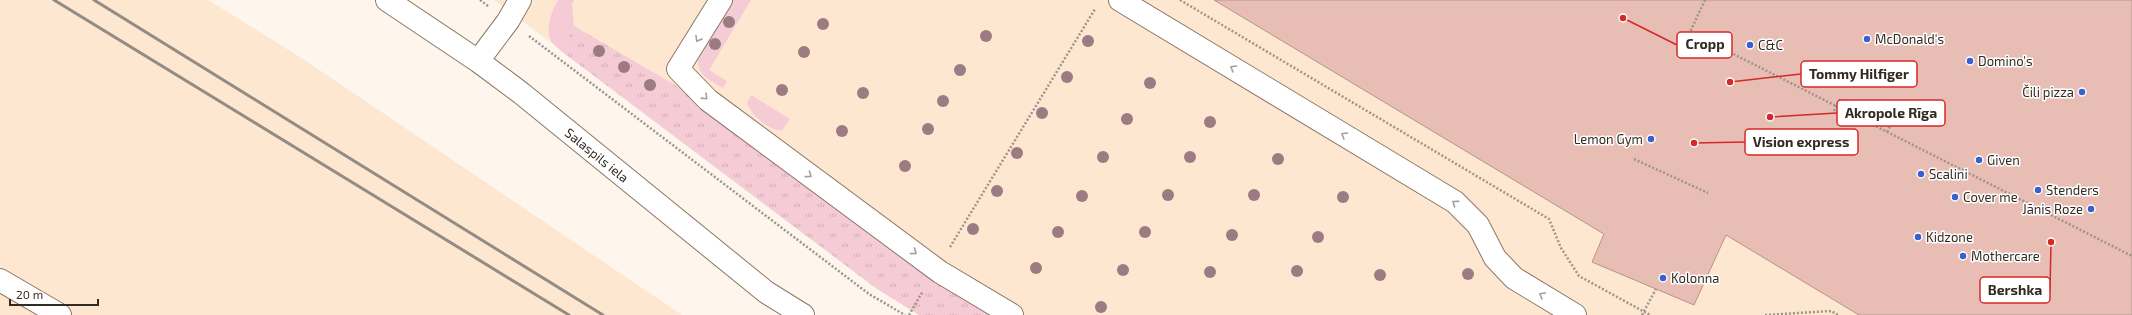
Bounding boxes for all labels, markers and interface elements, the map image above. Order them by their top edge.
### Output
place label: McDonald's [1875,31,1944,47]
callout: Cropp [1677,32,1732,58]
marker: McDonald's [1862,34,1872,44]
one-way arrow [695,35,702,42]
text: Cropp [1685,35,1725,52]
place label: C&C [1758,37,1783,53]
marker: C&C [1745,40,1755,50]
place label: Domino's [1978,53,2033,69]
marker: Domino's [1965,56,1975,66]
callout: Tommy Hilfiger [1801,61,1917,87]
one-way arrow [1230,65,1237,72]
text: Tommy Hilfiger [1809,65,1909,82]
place label: Čili pizza [2022,84,2074,100]
marker: Čili pizza [2077,87,2087,97]
one-way arrow [701,92,708,99]
callout: Akropole Rīga [1837,100,1945,126]
text: Akropole Rīga [1845,104,1937,121]
street label: Salaspils iela [562,124,632,186]
callout: Vision express [1745,129,1858,155]
place label: Lemon Gym [1574,131,1643,147]
one-way arrow [1341,132,1348,140]
text: Vision express [1753,133,1849,150]
marker: Lemon Gym [1646,134,1656,144]
place label: Given [1987,152,2020,168]
marker: Given [1974,155,1984,165]
place label: Scalini [1929,166,1968,182]
marker: Scalini [1916,169,1926,179]
one-way arrow [805,170,812,177]
place label: Stenders [2046,182,2099,198]
marker: Stenders [2033,185,2043,195]
place label: Cover me [1963,189,2018,205]
marker: Cover me [1950,192,1960,202]
one-way arrow [1452,201,1459,208]
place label: Jānis Roze [2022,201,2083,217]
marker: Jānis Roze [2086,204,2096,214]
place label: Kidzone [1926,229,1973,245]
marker: Kidzone [1913,232,1923,242]
one-way arrow [909,247,916,254]
place label: Mothercare [1971,248,2040,264]
marker: Mothercare [1958,251,1968,261]
place label: Kolonna [1671,270,1719,286]
marker: Kolonna [1658,273,1668,283]
callout: Bershka [1980,277,2050,303]
scale bar [10,281,98,307]
text: Bershka [1988,281,2042,298]
text: 20 m [16,287,43,301]
one-way arrow [1539,292,1546,299]

